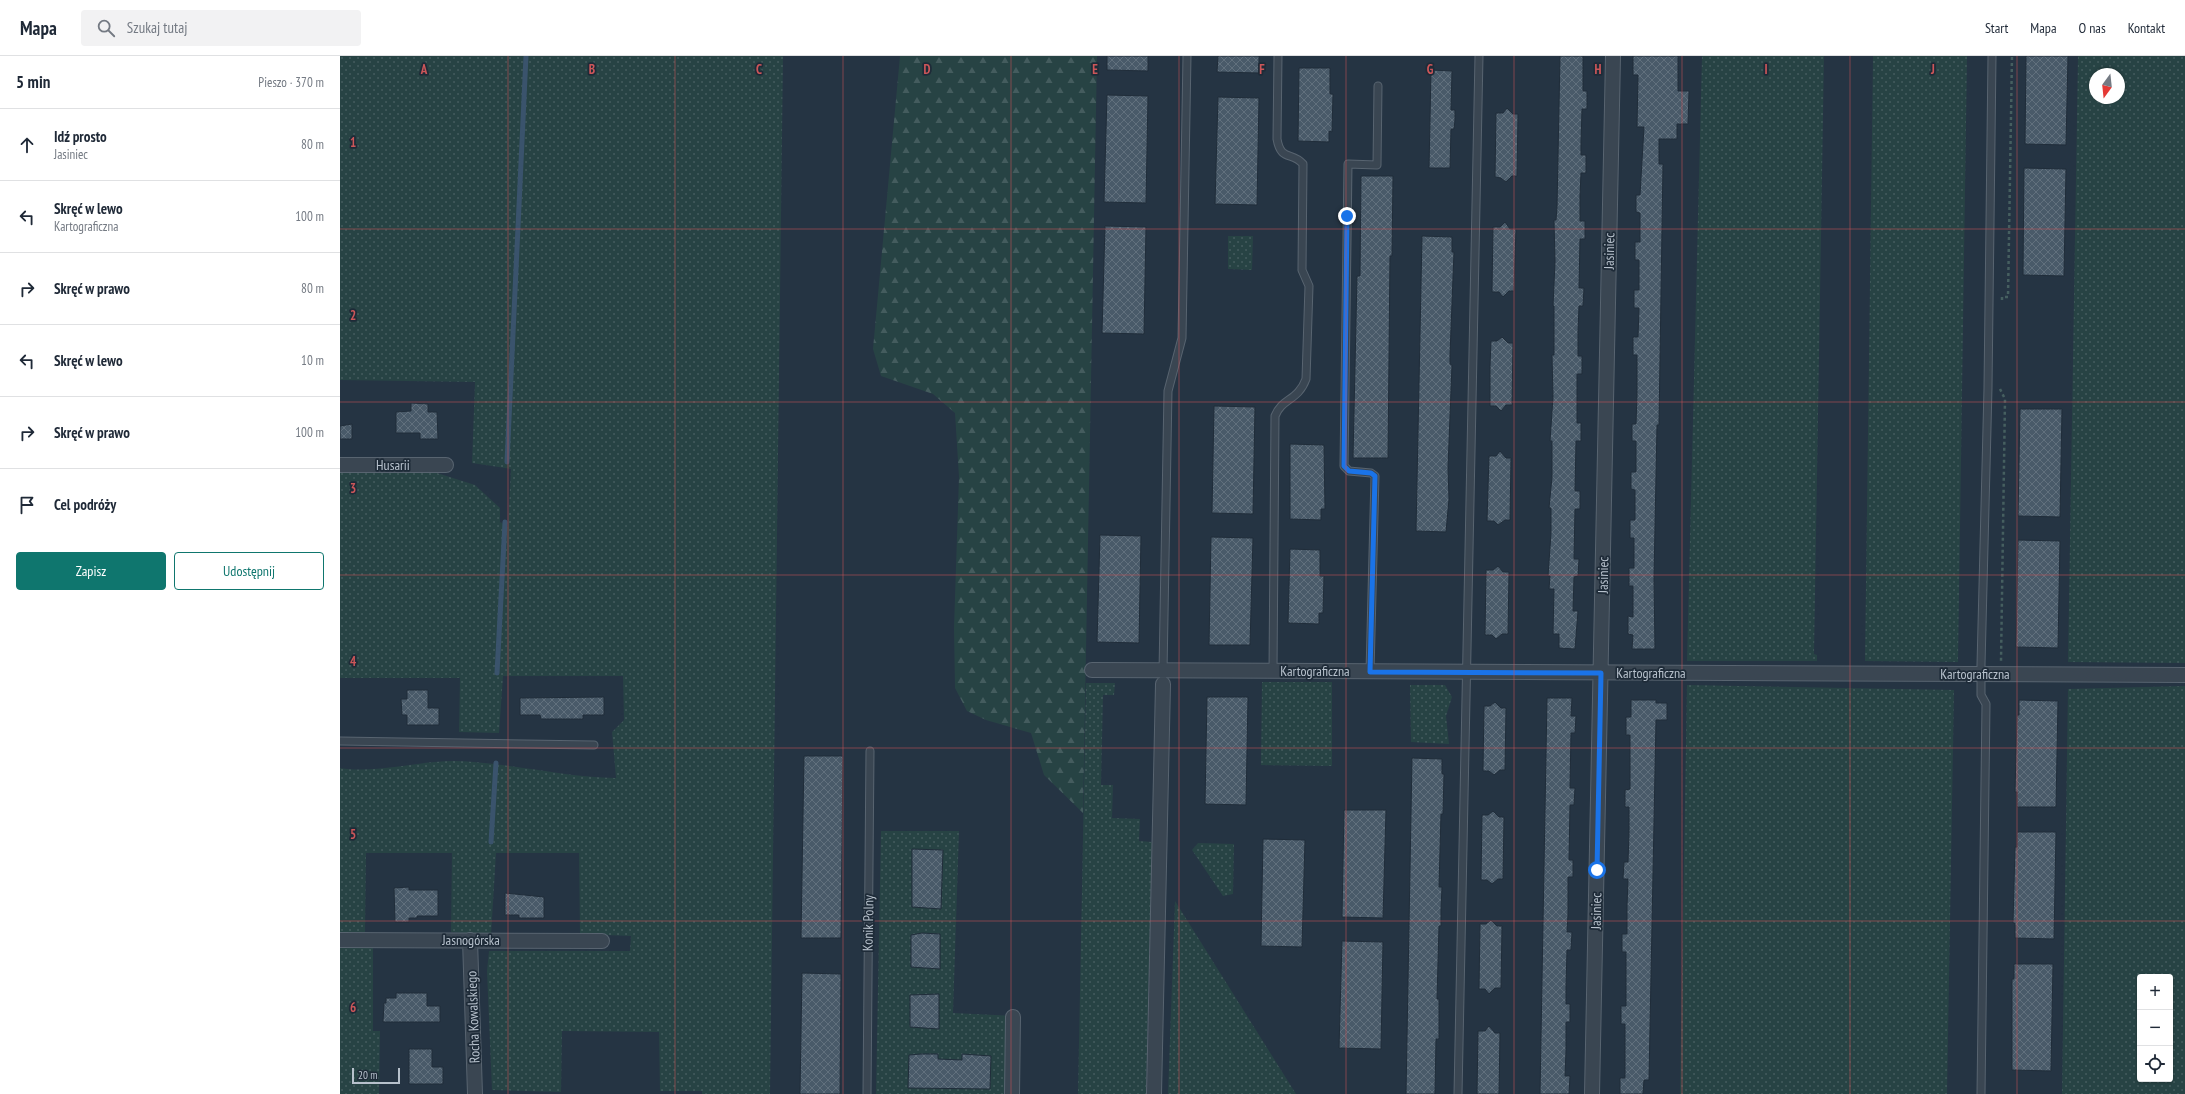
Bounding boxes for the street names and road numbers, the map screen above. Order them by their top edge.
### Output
street label: Jasiniec [1600,233,1618,270]
street label: Husarii [376,456,410,474]
street label: Jasiniec [1594,557,1612,594]
street label: Kartograficzna [1280,662,1350,680]
street label: Kartograficzna [1616,664,1686,682]
street label: Kartograficzna [1940,665,2010,683]
street label: Jasiniec [1587,893,1605,930]
street label: Konik Polny [859,894,878,951]
street label: Jasnogórska [441,931,500,949]
street label: Rocha Kowalskiego [462,971,484,1063]

